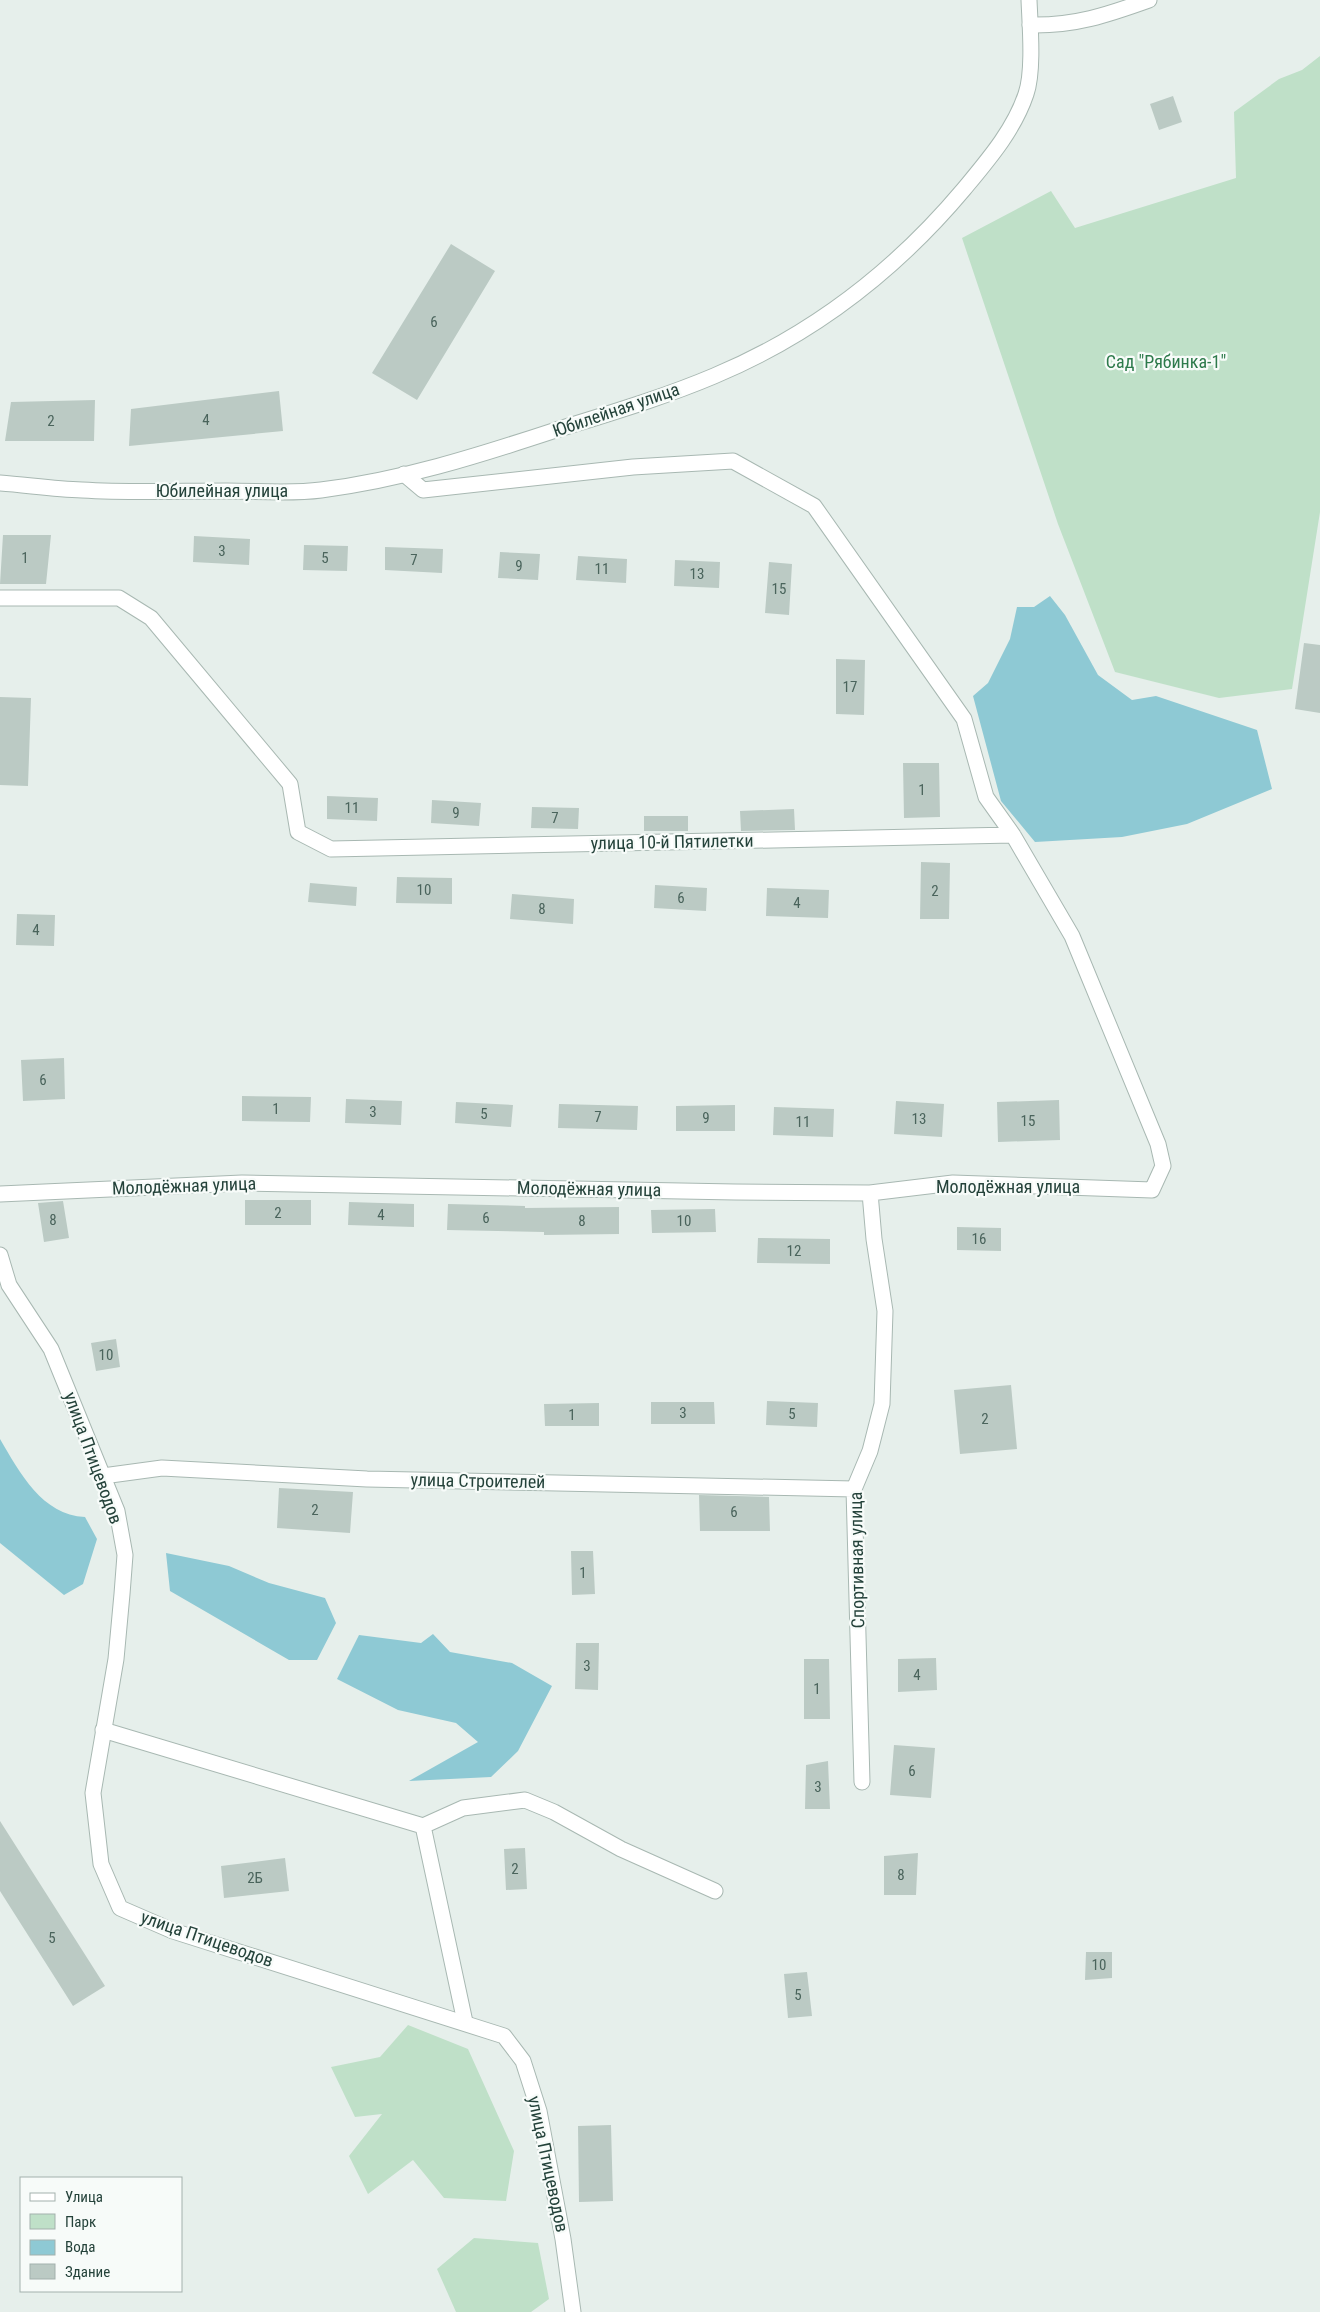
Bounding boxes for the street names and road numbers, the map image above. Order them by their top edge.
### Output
street label: Юбилейная улица [550,378,682,441]
street label: Юбилейная улица [156,480,288,501]
street label: улица 10-й Пятилетки [590,830,754,853]
street label: Молодёжная улица [112,1172,256,1199]
street label: Молодёжная улица [936,1176,1080,1197]
street label: Молодёжная улица [517,1177,661,1200]
street label: улица Птицеводов [60,1389,127,1527]
street label: улица Строителей [410,1469,546,1492]
street label: Спортивная улица [845,1492,868,1628]
street label: улица Птицеводов [138,1906,276,1971]
street label: улица Птицеводов [524,2094,573,2234]

